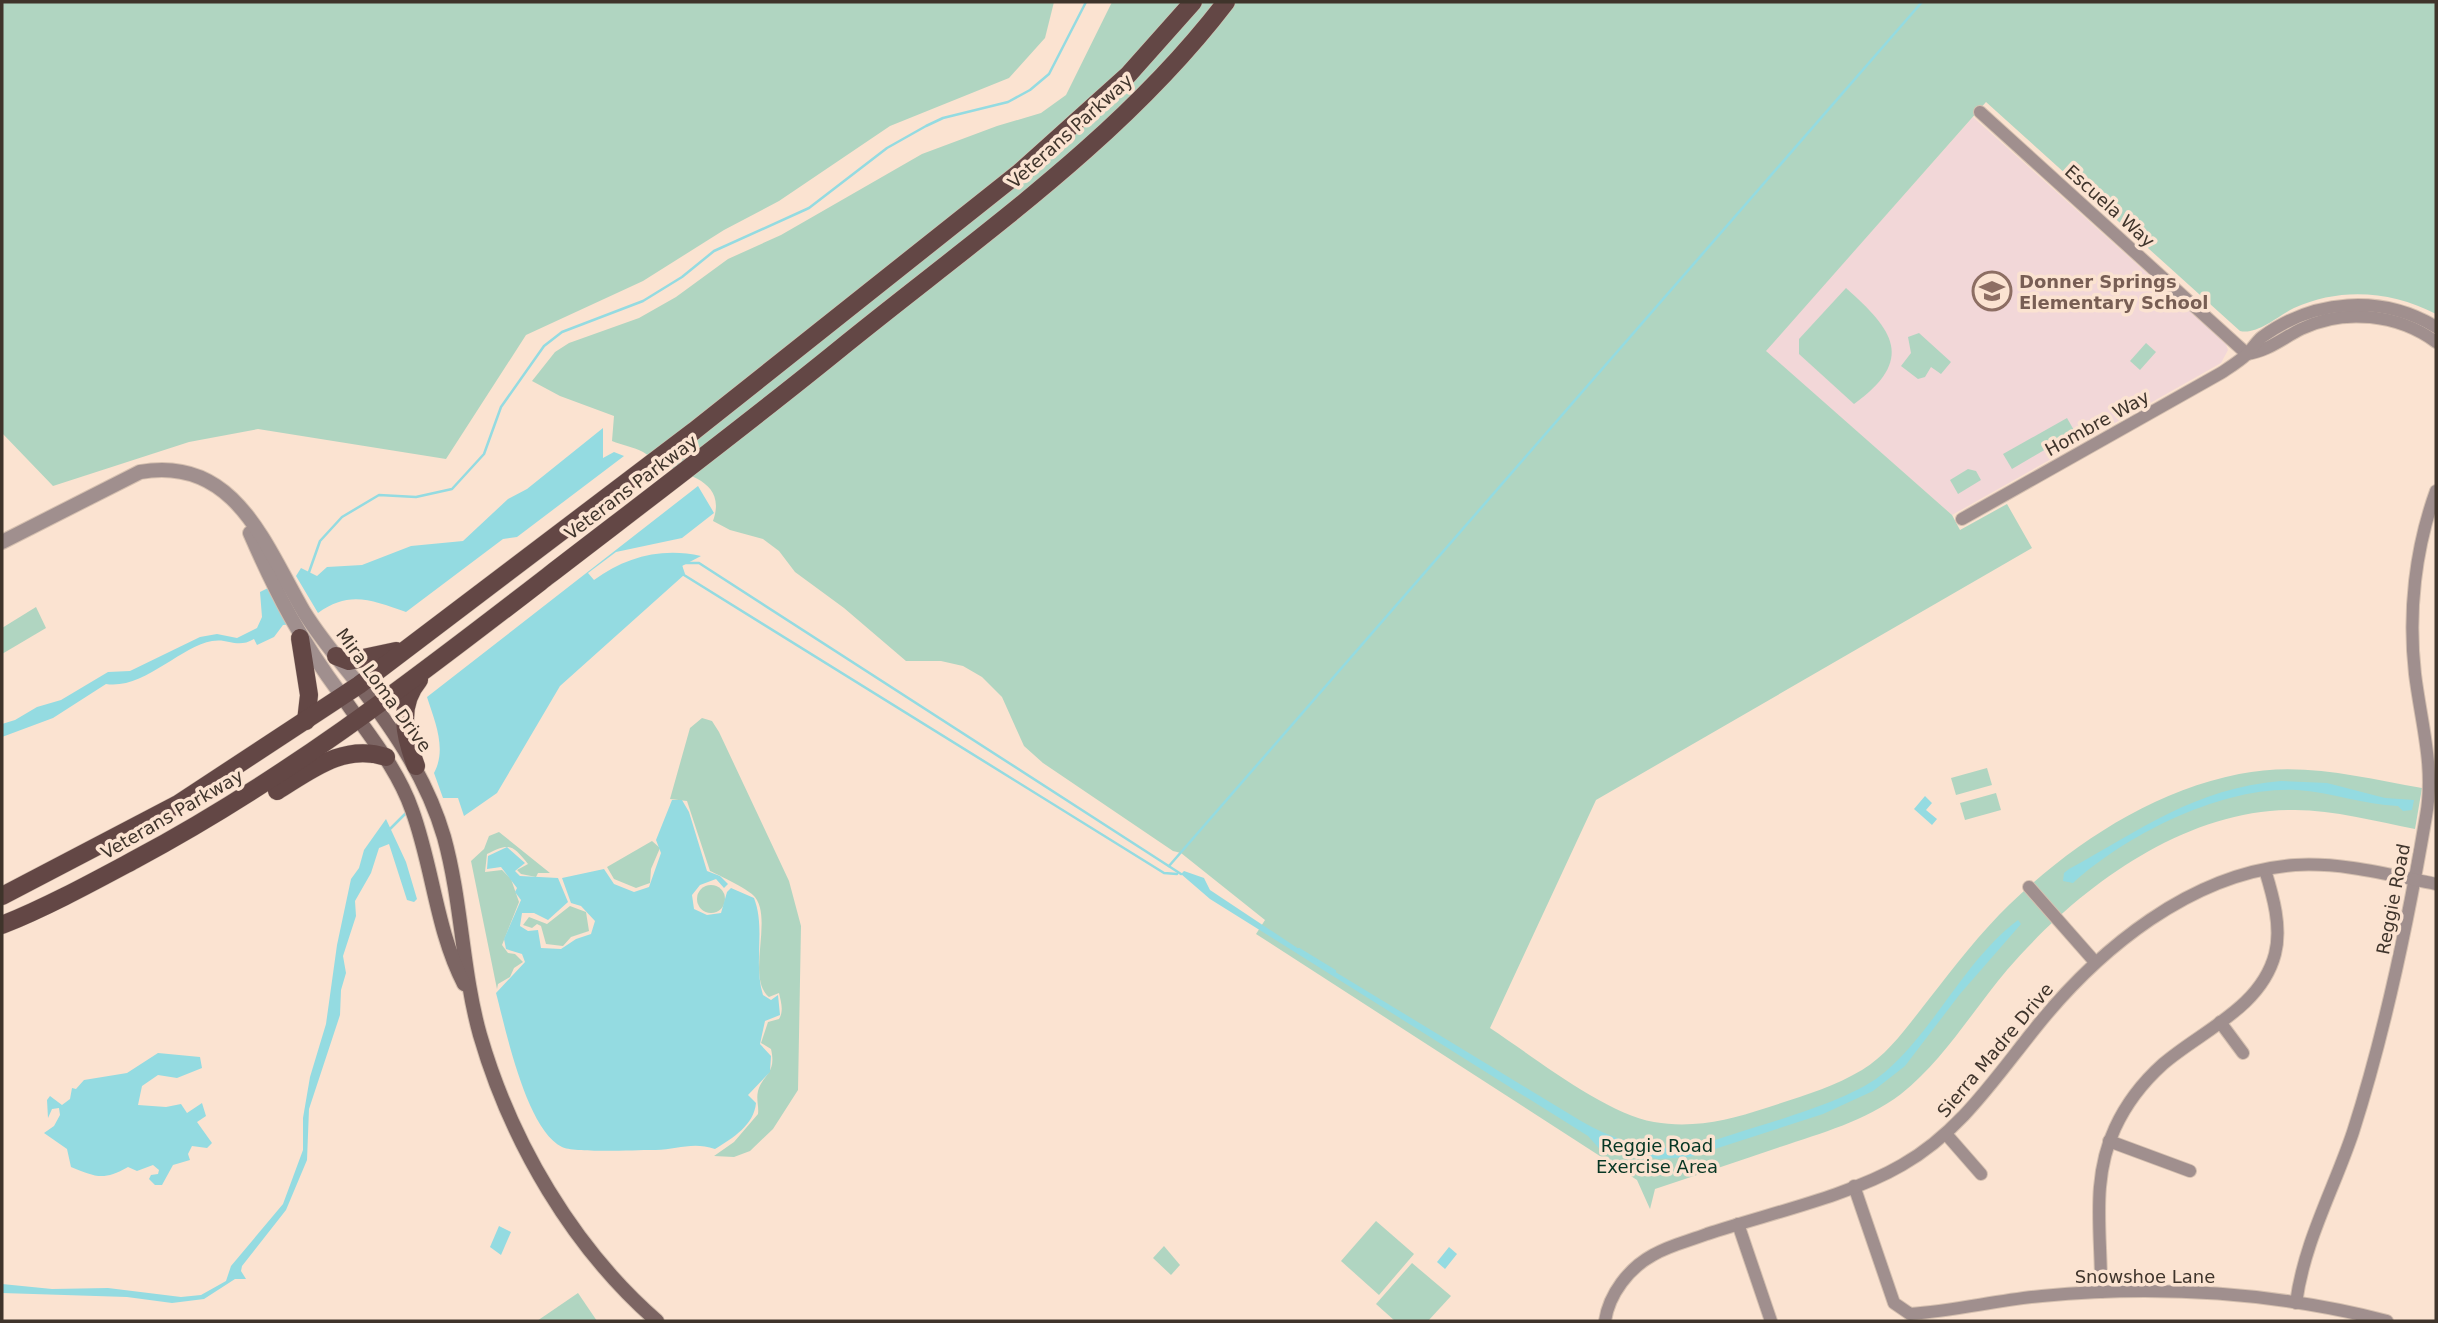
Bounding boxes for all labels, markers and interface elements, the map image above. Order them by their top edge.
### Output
street label: Veterans Parkway [1003,69,1137,192]
street label: Escuela Way [2061,160,2159,252]
school or university icon: Donner Springs Elementary School [1971,270,2013,312]
place label: Donner Springs Elementary School [2019,271,2208,313]
street label: Hombre Way [2041,386,2153,460]
street label: Veterans Parkway [561,430,702,544]
street label: Mira Loma Drive [332,624,436,756]
street label: Veterans Parkway [97,765,247,863]
street label: Reggie Road [2372,842,2414,956]
street label: Sierra Madre Drive [1933,979,2057,1121]
park label: Reggie Road Exercise Area [1596,1135,1718,1177]
street label: Snowshoe Lane [2075,1266,2215,1287]

